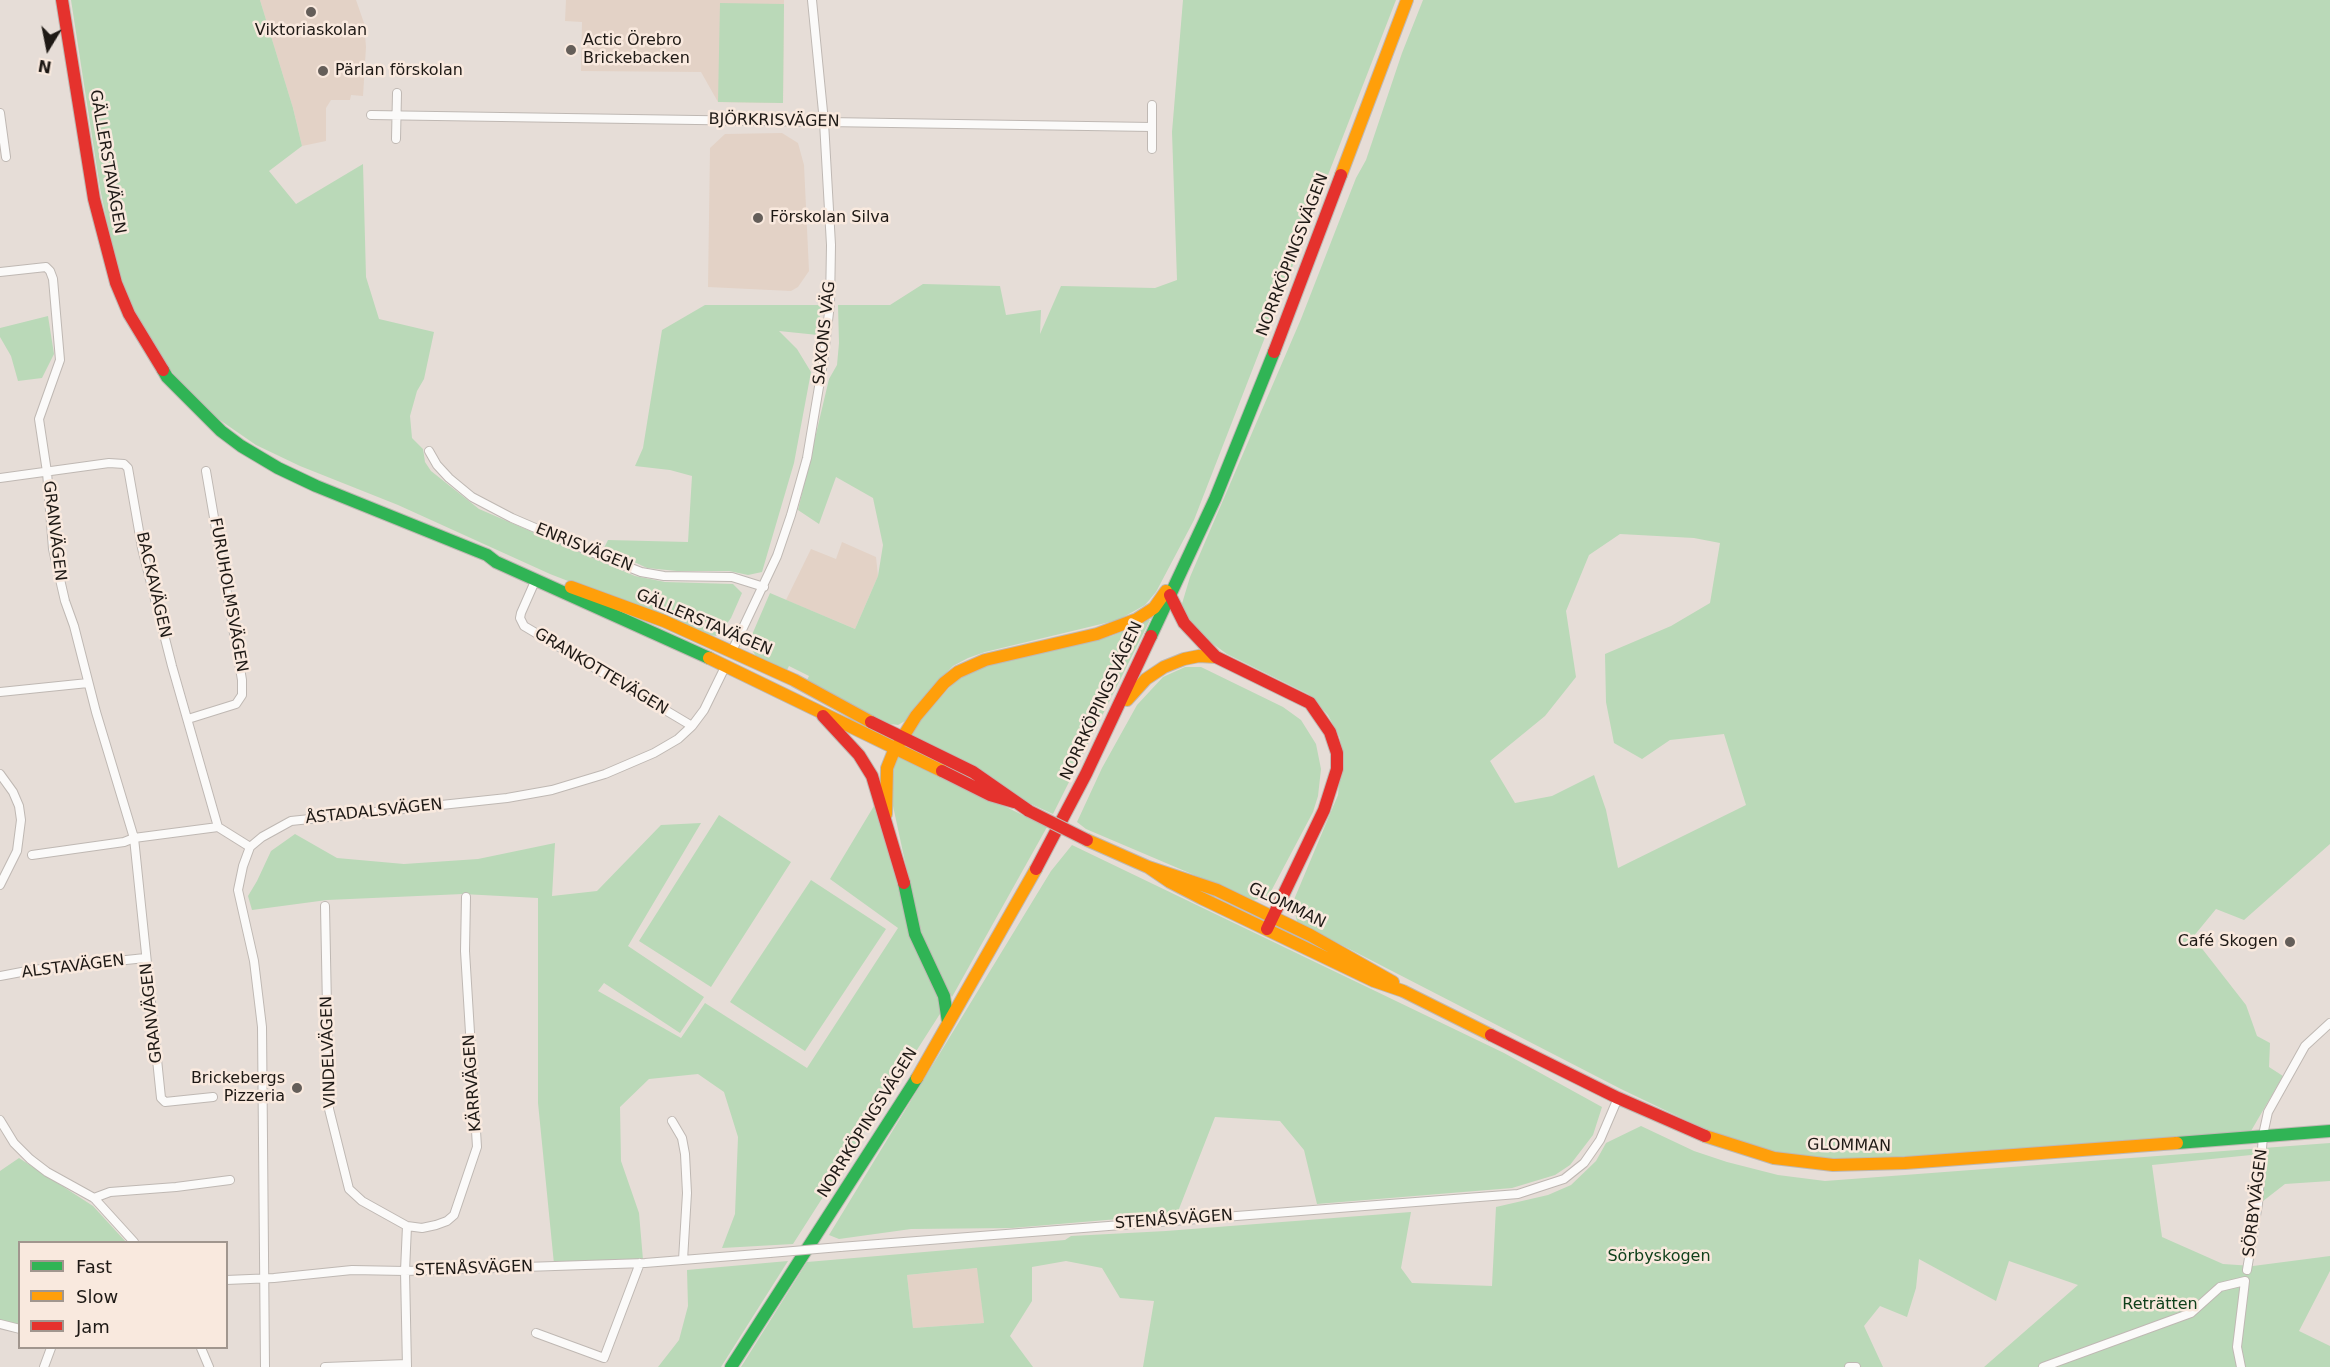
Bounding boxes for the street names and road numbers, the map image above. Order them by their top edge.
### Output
street label: GÄLLERSTAVÄGEN [85,88,129,236]
street label: BJÖRKRISVÄGEN [708,110,840,132]
street label: NORRKÖPINGSVÄGEN [1253,171,1333,339]
street label: SAXONS VÄG [810,280,840,386]
street label: GRANVÄGEN [38,480,70,582]
street label: FURUHOLMSVÄGEN [205,516,251,674]
street label: ENRISVÄGEN [533,520,635,576]
street label: BACKAVÄGEN [131,530,175,640]
street label: GÄLLERSTAVÄGEN [633,586,775,660]
street label: NORRKÖPINGSVÄGEN [1057,619,1147,783]
street label: GRANKOTTEVÄGEN [531,625,671,719]
street label: ÅSTADALSVÄGEN [305,795,443,829]
street label: GLOMMAN [1245,879,1329,933]
street label: ALSTAVÄGEN [20,951,126,983]
street label: GRANVÄGEN [137,962,167,1064]
street label: VINDELVÄGEN [317,996,341,1108]
street label: KÄRRVÄGEN [460,1034,486,1132]
street label: NORRKÖPINGSVÄGEN [814,1045,922,1201]
street label: GLOMMAN [1807,1136,1891,1156]
street label: SÖRBYVÄGEN [2240,1148,2272,1258]
street label: STENÅSVÄGEN [1114,1206,1234,1234]
street label: STENÅSVÄGEN [415,1257,533,1281]

